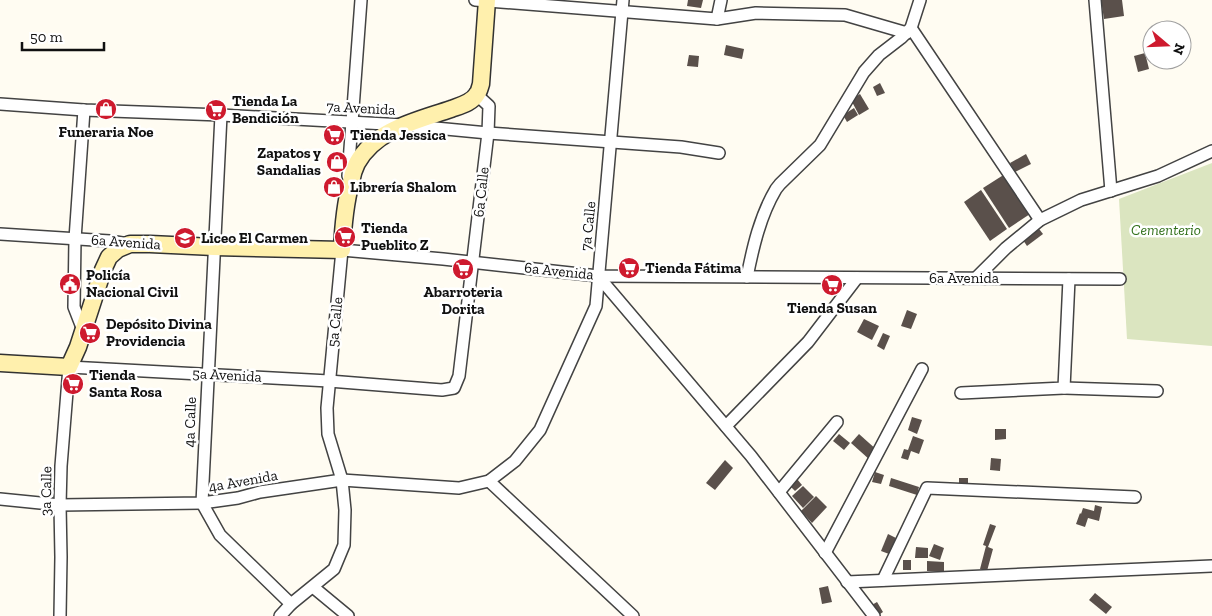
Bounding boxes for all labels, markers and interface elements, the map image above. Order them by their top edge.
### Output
scale bar [22,20,105,52]
north arrow [1142,20,1192,70]
text: 50 m [30,28,63,46]
text: N [1169,41,1189,57]
place label: Tienda La Bendición [232,92,299,127]
shop icon: Funeraria Noe [94,97,118,121]
street label: 7a Avenida [326,97,396,119]
supermarket icon: Tienda La Bendición [204,98,228,122]
place label: Funeraria Noe [58,123,154,141]
supermarket icon: Tienda Jessica [322,123,346,147]
place label: Tienda Jessica [350,126,446,144]
place label: Zapatos y Sandalias [257,144,321,179]
shop icon: Zapatos y Sandalias [325,150,349,174]
street label: 6a Calle [469,166,493,218]
shop icon: Librería Shalom [322,175,346,199]
place label: Librería Shalom [350,178,456,196]
street label: 7a Calle [576,200,600,252]
place label: Tienda Pueblito Z [361,219,429,254]
park label: Cementerio [1131,221,1201,239]
supermarket icon: Tienda Pueblito Z [333,225,357,249]
school or university icon: Liceo El Carmen [173,226,197,250]
place label: Liceo El Carmen [201,229,308,247]
street label: 6a Avenida [91,231,161,253]
supermarket icon: Tienda Fátima [617,256,641,280]
supermarket icon: Abarroteria Dorita [451,257,475,281]
street label: 6a Avenida [523,258,595,284]
place label: Tienda Fátima [645,259,742,277]
place label: Policía Nacional Civil [86,266,178,301]
street label: 6a Avenida [929,269,999,287]
public building icon: Policía Nacional Civil [58,272,82,296]
supermarket icon: Tienda Susan [820,273,844,297]
place label: Abarroteria Dorita [423,283,503,318]
street label: 5a Calle [323,296,347,348]
place label: Tienda Susan [787,299,877,317]
place label: Depósito Divina Providencia [106,315,212,350]
supermarket icon: Depósito Divina Providencia [78,321,102,345]
street label: 5a Avenida [192,364,262,386]
place label: Tienda Santa Rosa [89,366,162,401]
supermarket icon: Tienda Santa Rosa [61,372,85,396]
street label: 4a Calle [180,396,200,448]
street label: 3a Calle [37,466,55,516]
street label: 4a Avenida [207,466,279,496]

